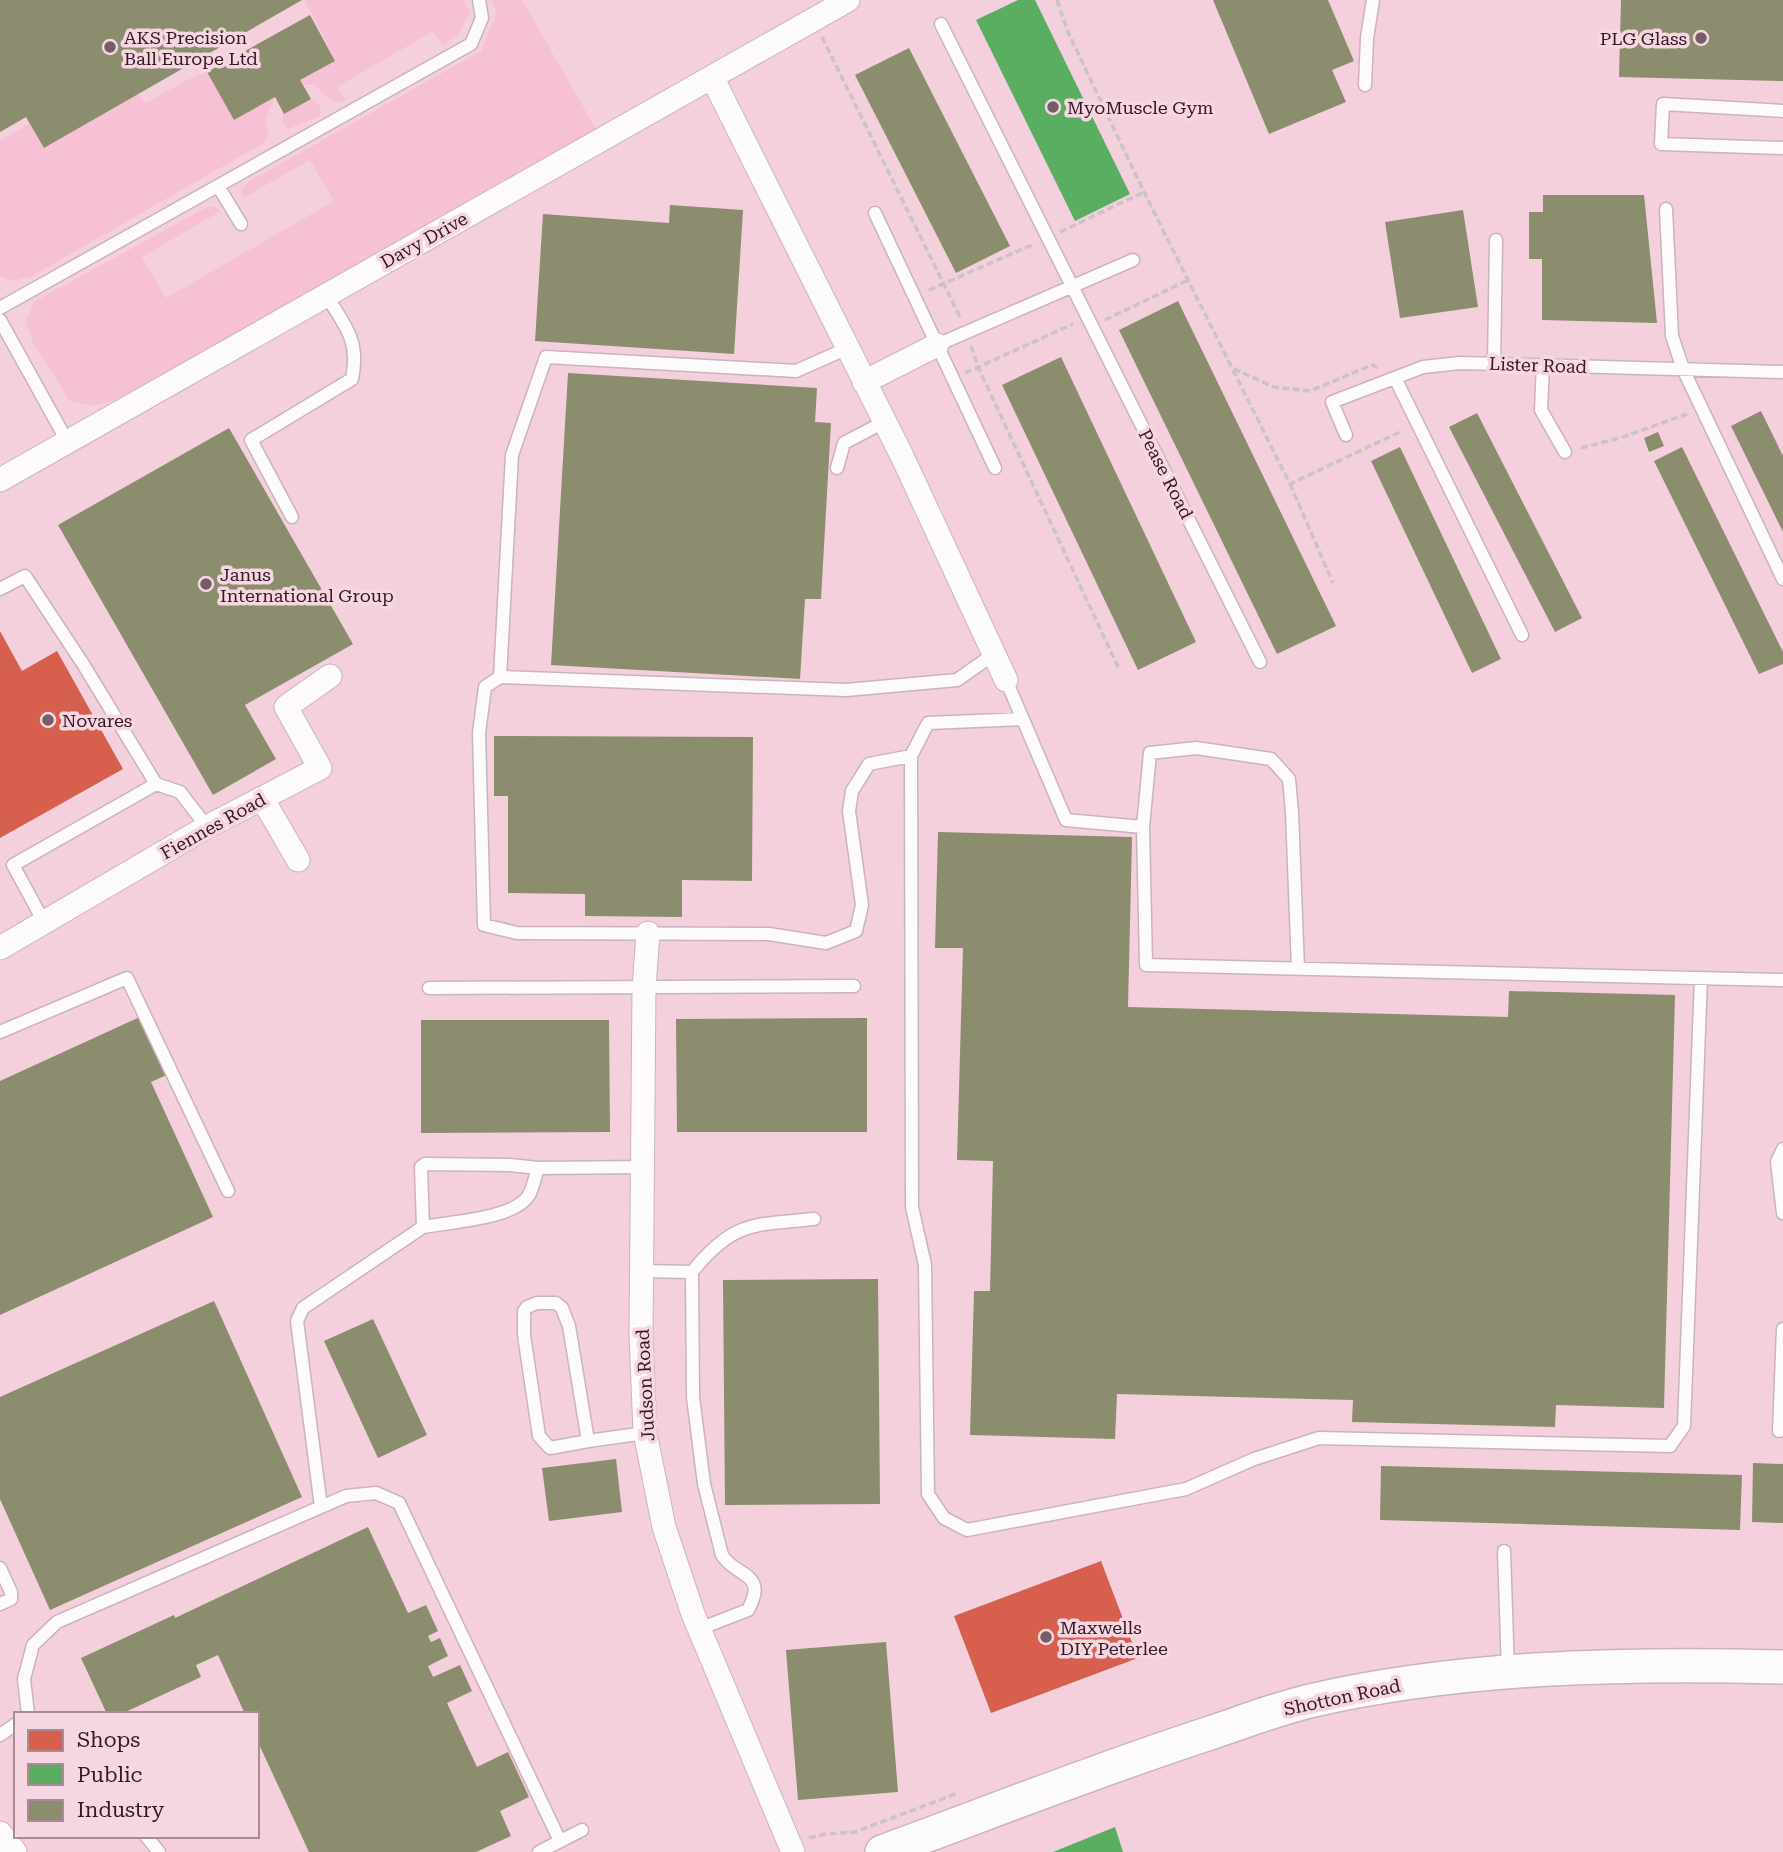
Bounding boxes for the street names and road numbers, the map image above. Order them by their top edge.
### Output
street label: Davy Drive [377,207,471,273]
street label: Lister Road [1489,353,1588,377]
street label: Pease Road [1134,426,1198,523]
street label: Fiennes Road [157,788,270,864]
street label: Judson Road [632,1328,658,1442]
street label: Shotton Road [1282,1674,1403,1720]

